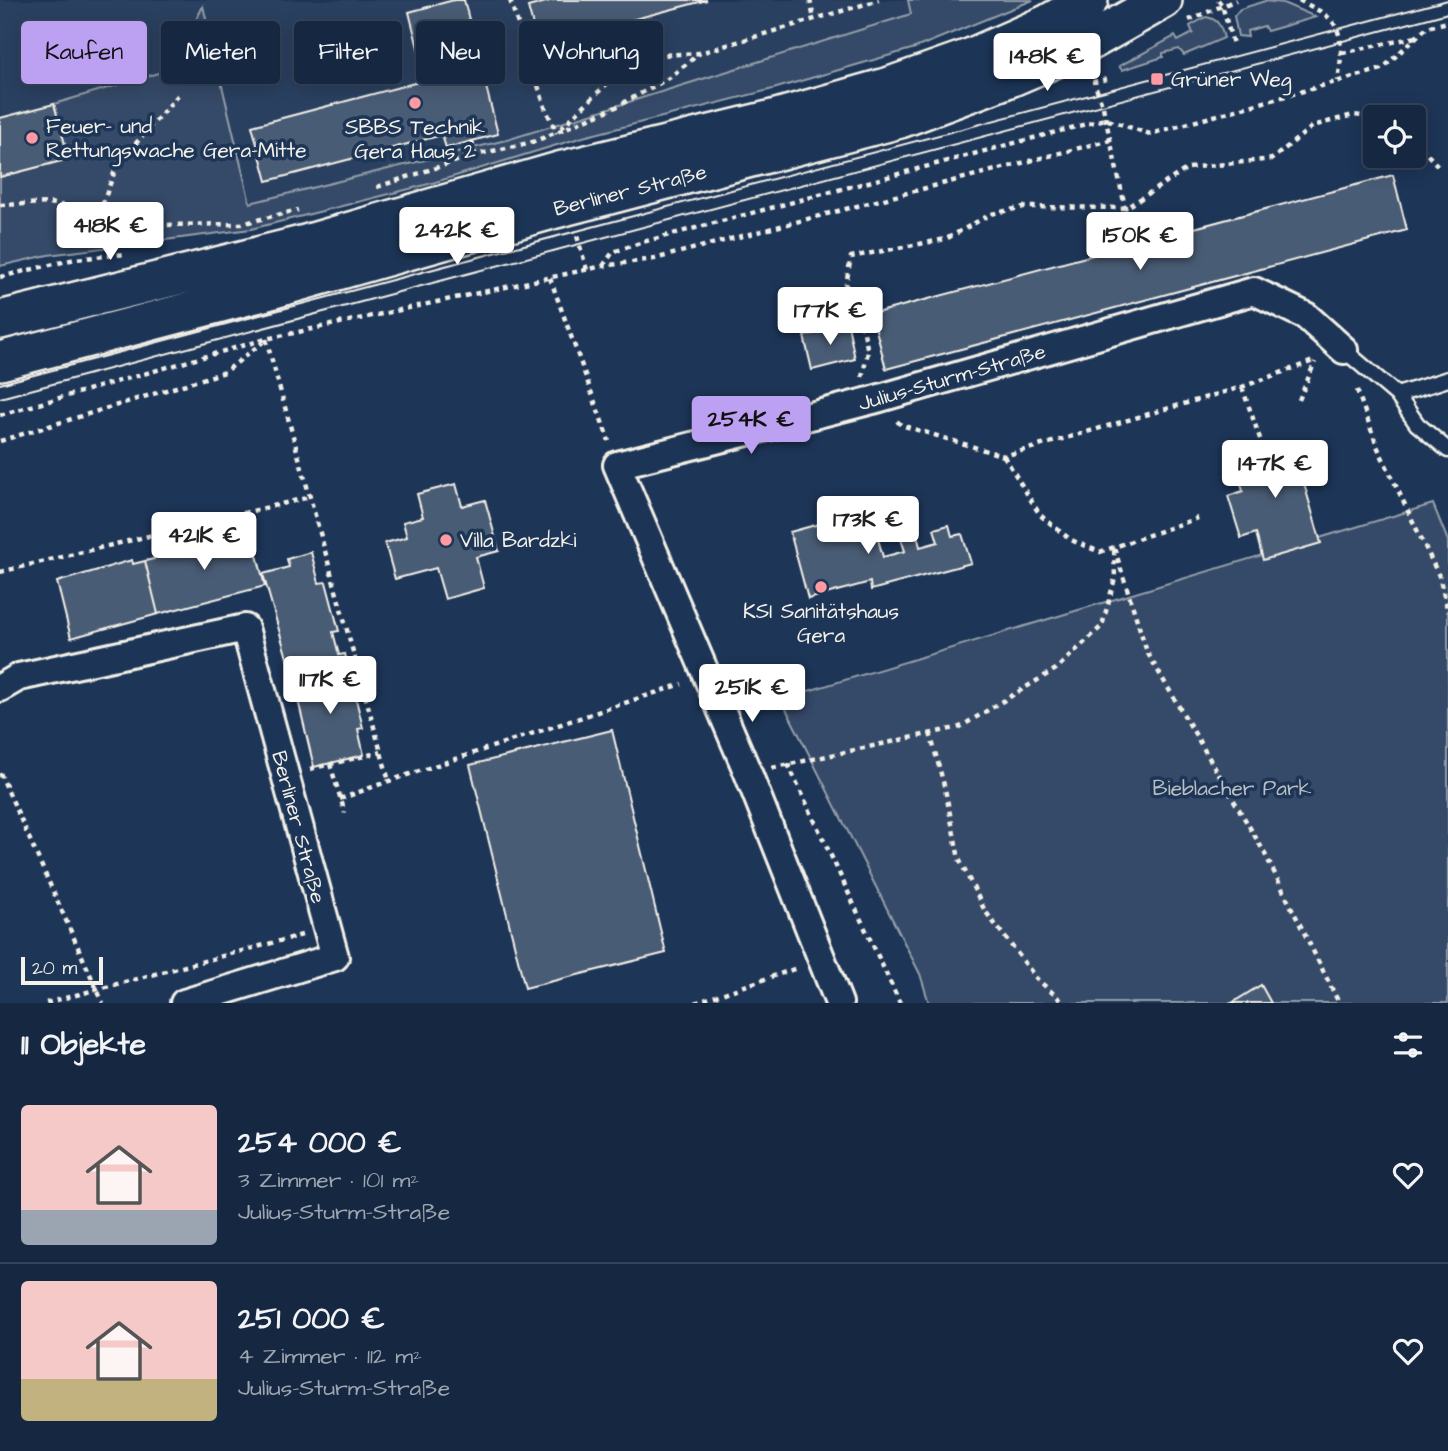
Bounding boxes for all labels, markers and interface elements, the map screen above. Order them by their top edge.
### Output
chip: Kaufen [21,21,147,84]
chip: Mieten [161,21,280,84]
chip: Filter [294,21,402,84]
chip: Neu [416,21,505,84]
chip: Wohnung [519,21,663,84]
pin: 148K € [990,34,1104,93]
text: 148K € [1010,40,1084,72]
place label: Grüner Weg [1171,65,1292,96]
marker: Grüner Weg [1149,71,1165,87]
marker: SBBS Technik Gera Haus 2 [407,95,423,111]
map controls [1363,105,1426,168]
button: locate [1363,105,1426,168]
place label: Feuer- und Rettungswache Gera-Mitte [46,112,307,167]
place label: SBBS Technik Gera Haus 2 [345,113,485,166]
marker: Feuer- und Rettungswache Gera-Mitte [24,130,40,146]
street label: Berliner Straße [551,157,710,224]
pin: 418K € [53,202,167,262]
pin: 242K € [400,208,514,267]
text: 418K € [73,209,147,241]
pin: 150K € [1083,212,1197,272]
text: 242K € [415,214,499,246]
text: 150K € [1102,219,1178,251]
pin: 177K € [773,288,887,347]
text: 177K € [794,294,866,326]
street label: Julius-Sturm-Straße [855,337,1049,418]
pin: 254K € [694,396,808,456]
text: 254K € [708,403,794,435]
pin: 147K € [1218,440,1332,500]
text: 147K € [1238,447,1312,479]
pin: 173K € [811,496,925,556]
text: 173K € [833,503,903,535]
pin: 421K € [147,512,261,572]
text: 421K € [167,519,241,551]
place label: Villa Bardzki [460,526,576,555]
marker: Villa Bardzki [438,532,454,548]
marker: KSI Sanitätshaus Gera [813,579,829,595]
place label: KSI Sanitätshaus Gera [743,597,899,650]
pin: 117K € [273,656,387,716]
text: 117K € [299,663,361,695]
pin: 251K € [695,664,809,724]
text: 251K € [715,671,789,703]
street label: Berliner Straße [264,748,333,907]
park label: Bieblacher Park [1153,774,1312,803]
scale bar [21,954,103,986]
text: 20 m [32,955,77,982]
text: 11 Objekte [21,1024,146,1066]
icon: filters [1389,1026,1427,1064]
text: 254 000 € [238,1122,401,1164]
icon: home [77,1133,161,1217]
icon: heart [1389,1156,1427,1194]
text: 3 Zimmer · 101 m² [238,1164,419,1196]
text: Julius-Sturm-Straße [238,1196,450,1228]
text: 251 000 € [238,1298,385,1340]
icon: home [77,1309,161,1393]
icon: heart [1389,1332,1427,1370]
text: 4 Zimmer · 112 m² [238,1340,422,1372]
text: Julius-Sturm-Straße [238,1372,450,1404]

